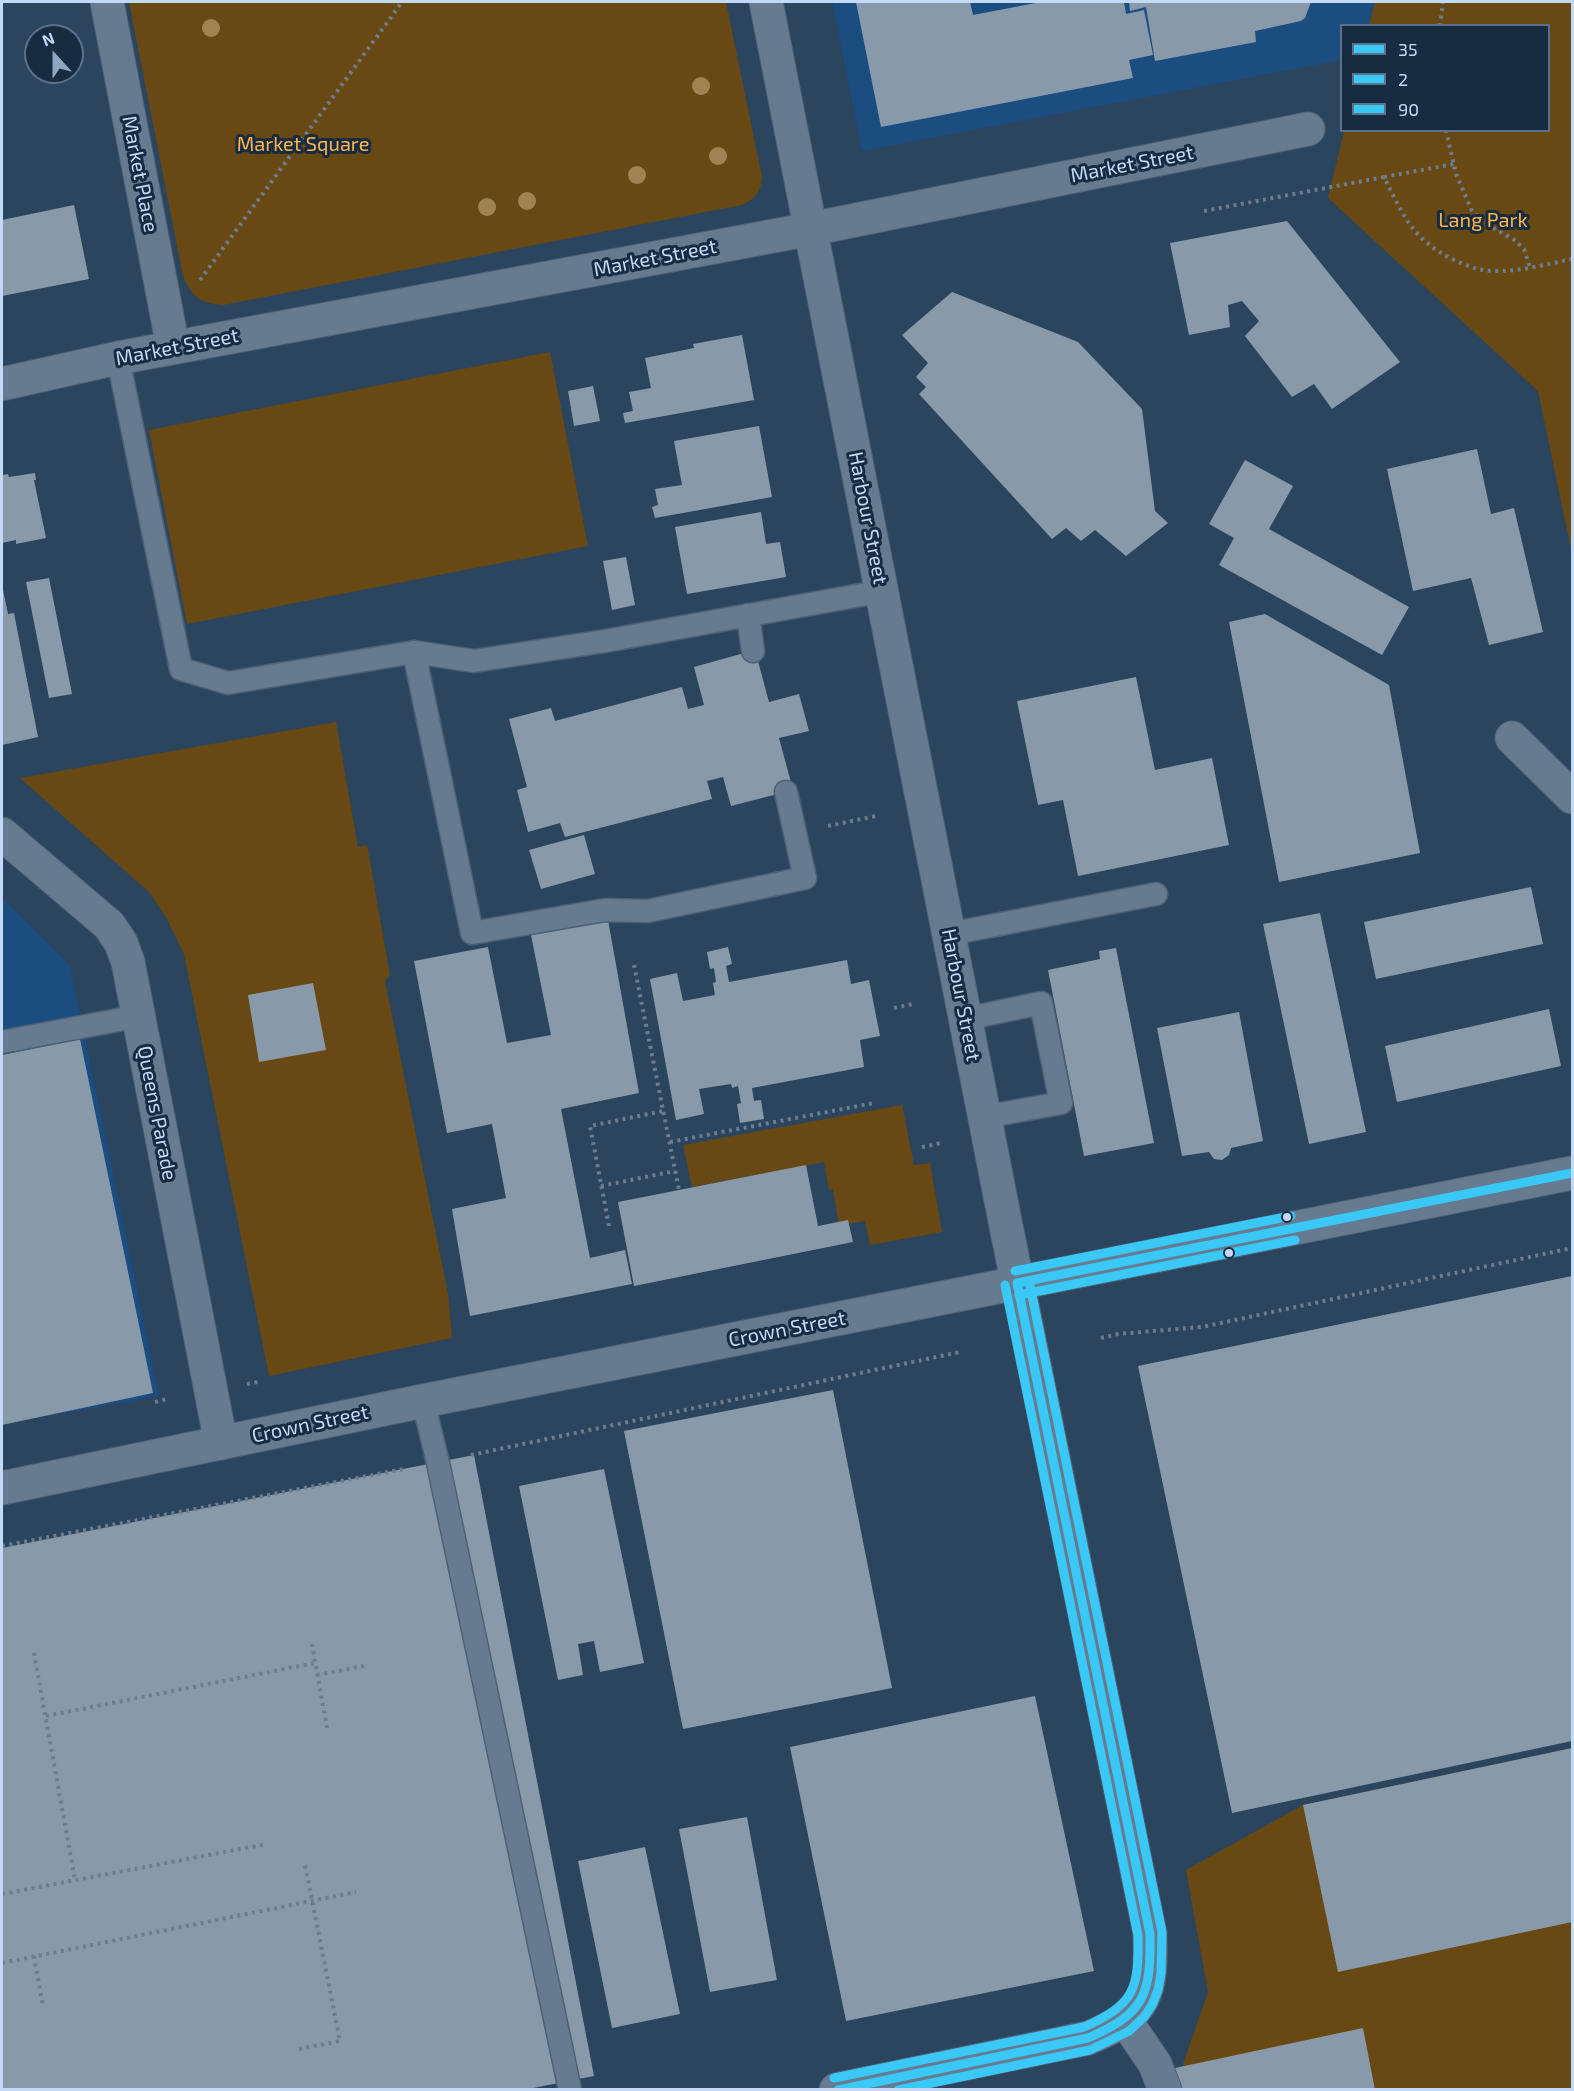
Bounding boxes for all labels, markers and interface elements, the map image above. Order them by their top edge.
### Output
north arrow [24,24,84,84]
legend [1340,24,1550,132]
text: N [39,28,57,50]
text: 35 [1398,38,1418,60]
text: 2 [1398,68,1408,90]
text: 90 [1398,98,1419,120]
street label: Market Place [117,114,163,234]
park label: Market Square [237,132,369,156]
street label: Market Street [1068,140,1196,188]
park label: Lang Park [1438,208,1528,232]
street label: Market Street [591,234,719,282]
street label: Market Street [113,323,241,371]
street label: Harbour Street [843,450,893,586]
street label: Harbour Street [936,927,986,1063]
street label: Queens Parade [132,1044,182,1182]
unlabelled marker [1281,1211,1293,1223]
unlabelled marker [1223,1247,1235,1259]
street label: Crown Street [726,1306,848,1352]
street label: Crown Street [250,1400,370,1448]

